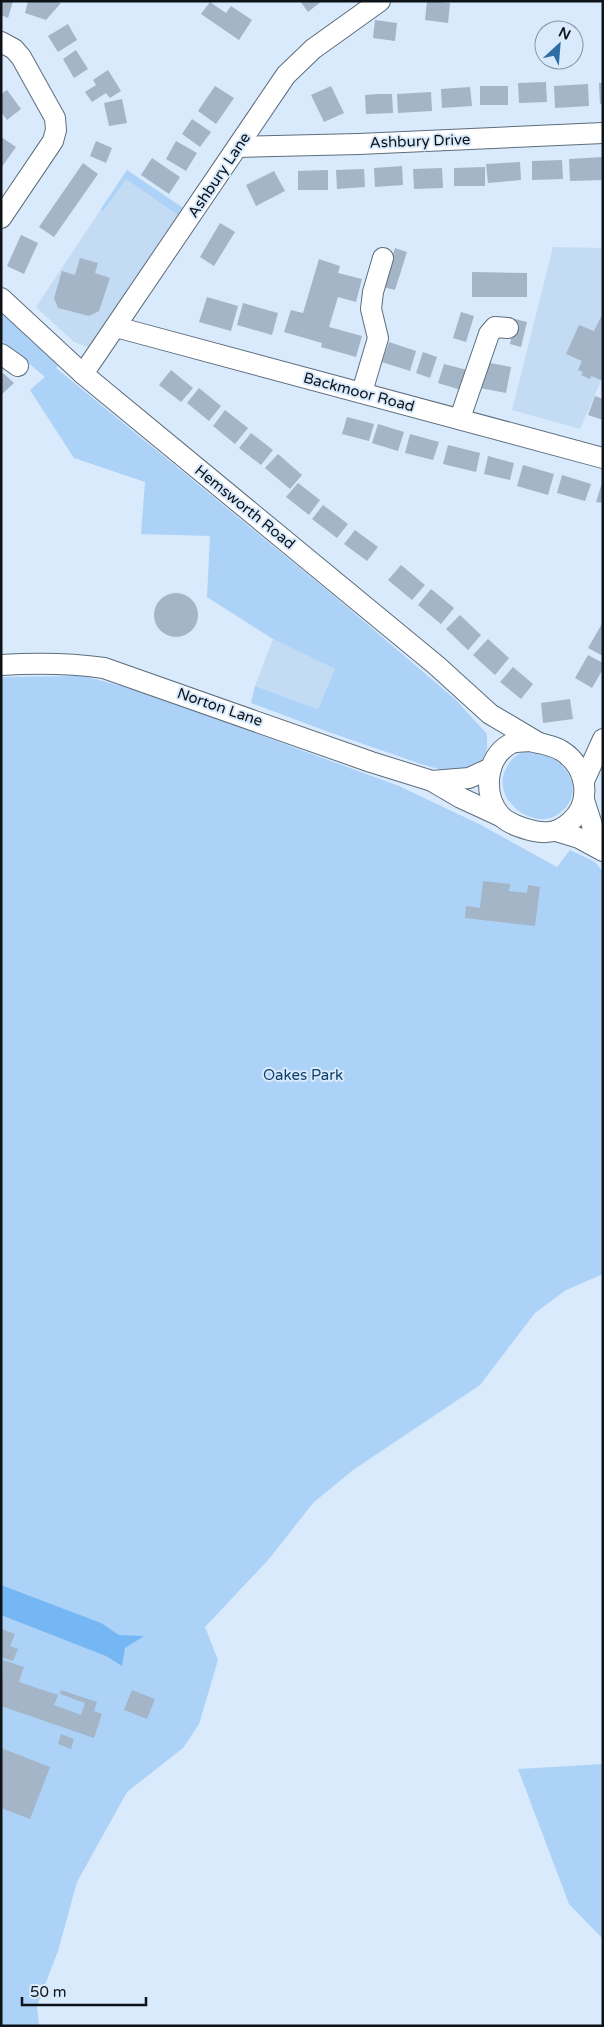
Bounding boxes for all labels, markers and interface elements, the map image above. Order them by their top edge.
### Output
north arrow [534,20,584,70]
text: N [556,24,573,44]
street label: Ashbury Lane [184,129,254,221]
street label: Ashbury Drive [369,130,471,152]
street label: Backmoor Road [301,369,417,415]
street label: Hemsworth Road [191,461,299,553]
street label: Norton Lane [175,684,265,730]
park label: Oakes Park [263,1066,343,1084]
scale bar [22,1974,146,2006]
text: 50 m [30,1983,67,2001]

